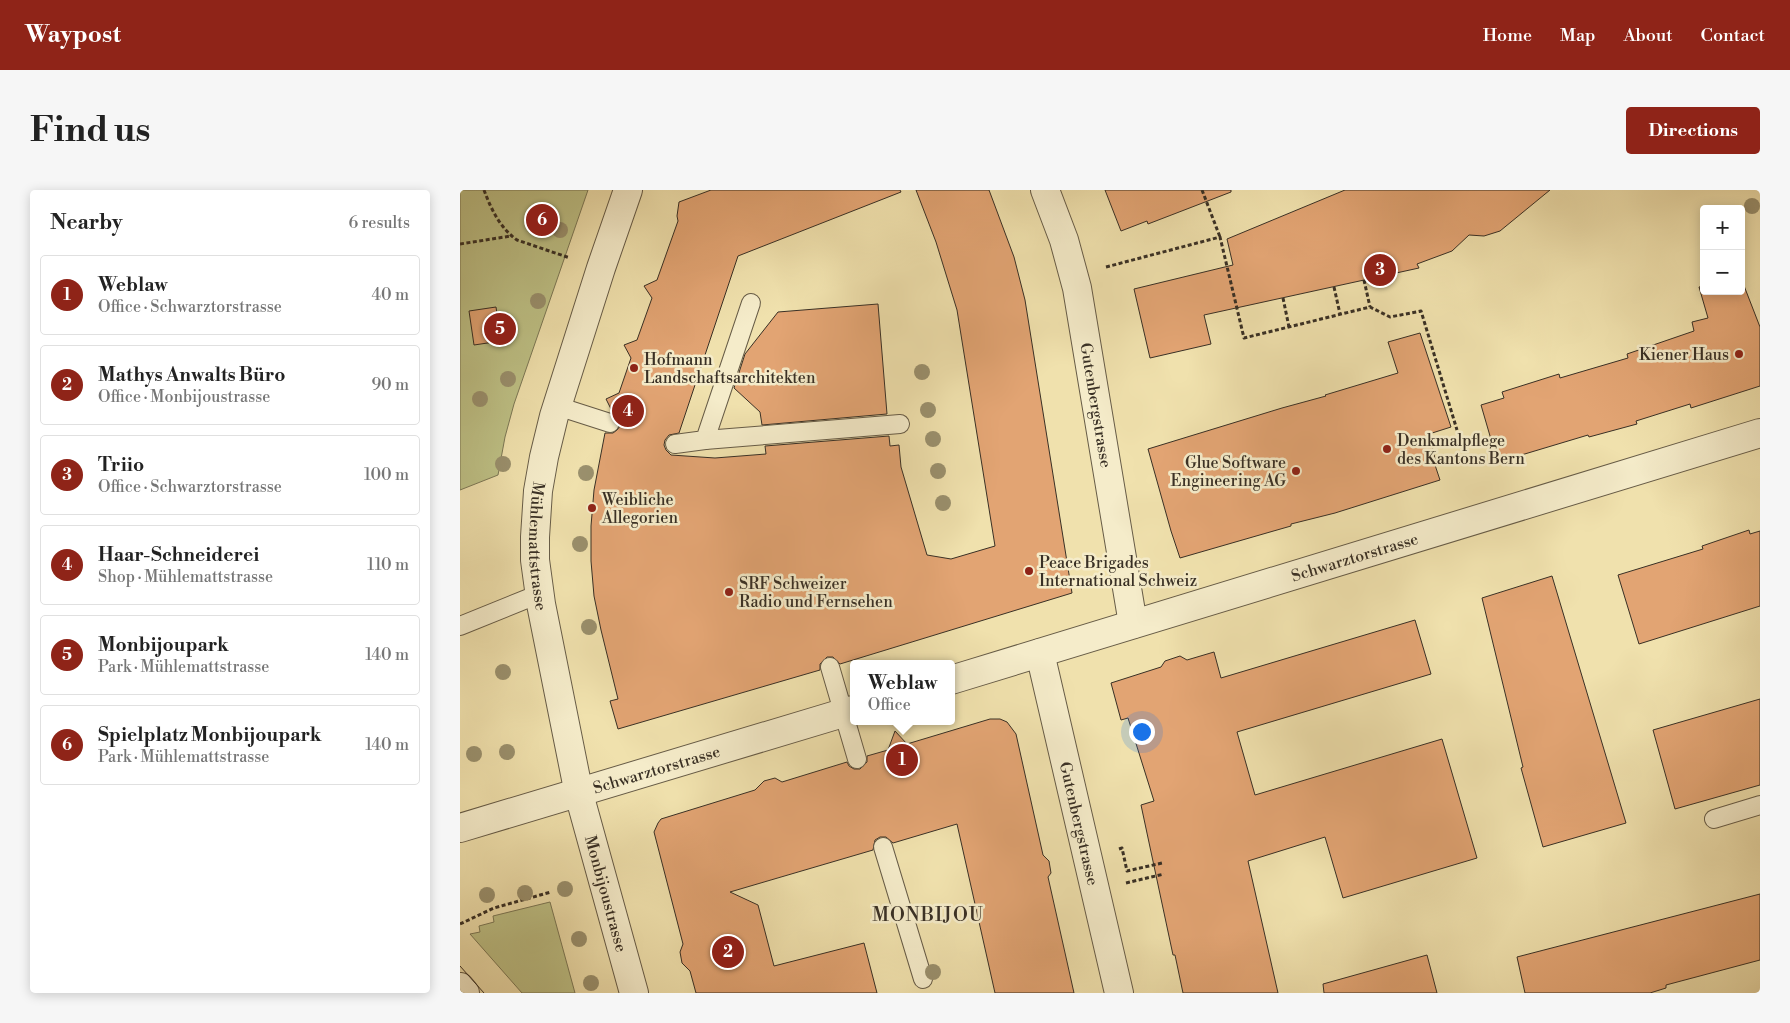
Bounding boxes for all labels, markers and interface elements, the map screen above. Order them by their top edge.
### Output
text: Waypost [25,20,121,50]
text: Home [1483,24,1532,47]
text: Map [1560,24,1596,47]
text: About [1624,24,1673,47]
text: Contact [1701,24,1765,47]
button: Directions [1626,107,1760,154]
text: Find us [30,109,150,152]
pin: 6 [526,201,558,239]
map controls [1700,205,1745,295]
button: + [1700,205,1745,250]
text: Nearby [50,210,123,236]
text: 6 results [349,213,410,233]
button: − [1700,250,1745,295]
pin: 3 [1364,251,1396,289]
text: Weblaw [98,273,168,297]
text: 1 [63,285,71,305]
text: 40 m [372,285,409,305]
text: Office · Schwarztorstrasse [98,297,282,317]
pin: 5 [484,310,516,348]
street label: Gutenbergstrasse [1075,341,1116,469]
place label: Kiener Haus [1639,345,1729,365]
marker: Kiener Haus [1733,348,1745,360]
place label: Hofmann Landschaftsarchitekten [644,350,816,388]
marker: Hofmann Landschaftsarchitekten [628,362,640,374]
text: Mathys Anwalts Büro [98,363,285,387]
text: 2 [62,375,72,395]
text: 90 m [371,375,409,395]
text: Office · Monbijoustrasse [98,387,270,407]
pin: 4 [612,392,644,430]
place label: Denkmalpflege des Kantons Bern [1397,431,1525,469]
marker: Denkmalpflege des Kantons Bern [1381,443,1393,455]
text: Triio [98,453,144,477]
place label: Glue Software Engineering AG [1171,453,1286,491]
text: 3 [62,465,72,485]
text: 100 m [364,465,409,485]
marker: Glue Software Engineering AG [1290,465,1302,477]
text: Office · Schwarztorstrasse [98,477,282,497]
street label: Mühlemattstrasse [524,480,551,613]
place label: Weibliche Allegorien [601,490,678,528]
marker: Weibliche Allegorien [586,502,598,514]
street label: Schwarztorstrasse [1289,529,1421,587]
text: Haar-Schneiderei [98,543,259,567]
place label: Peace Brigades International Schweiz [1039,553,1197,591]
text: 4 [62,555,72,575]
text: 110 m [367,555,409,575]
marker: Peace Brigades International Schweiz [1023,565,1035,577]
text: Shop · Mühlemattstrasse [98,567,273,587]
place label: SRF Schweizer Radio und Fernsehen [739,574,893,612]
marker: SRF Schweizer Radio und Fernsehen [723,586,735,598]
text: Monbijoupark [98,633,229,657]
text: 5 [62,645,72,665]
text: 140 m [365,645,409,665]
text: Park · Mühlemattstrasse [98,657,269,677]
popup [850,660,955,725]
text: Weblaw [868,671,937,695]
text: Office [868,695,911,715]
your location [1129,719,1155,745]
text: Spielplatz Monbijoupark [98,723,322,747]
text: 6 [62,735,72,755]
text: 140 m [365,735,409,755]
street label: Schwarztorstrasse [591,741,723,799]
pin: 1 [886,741,918,779]
text: Park · Mühlemattstrasse [98,747,269,767]
street label: Gutenbergstrasse [1055,760,1103,887]
street label: Monbijoustrasse [580,833,631,954]
district label: MONBIJOU [872,903,984,927]
pin: 2 [712,933,744,971]

